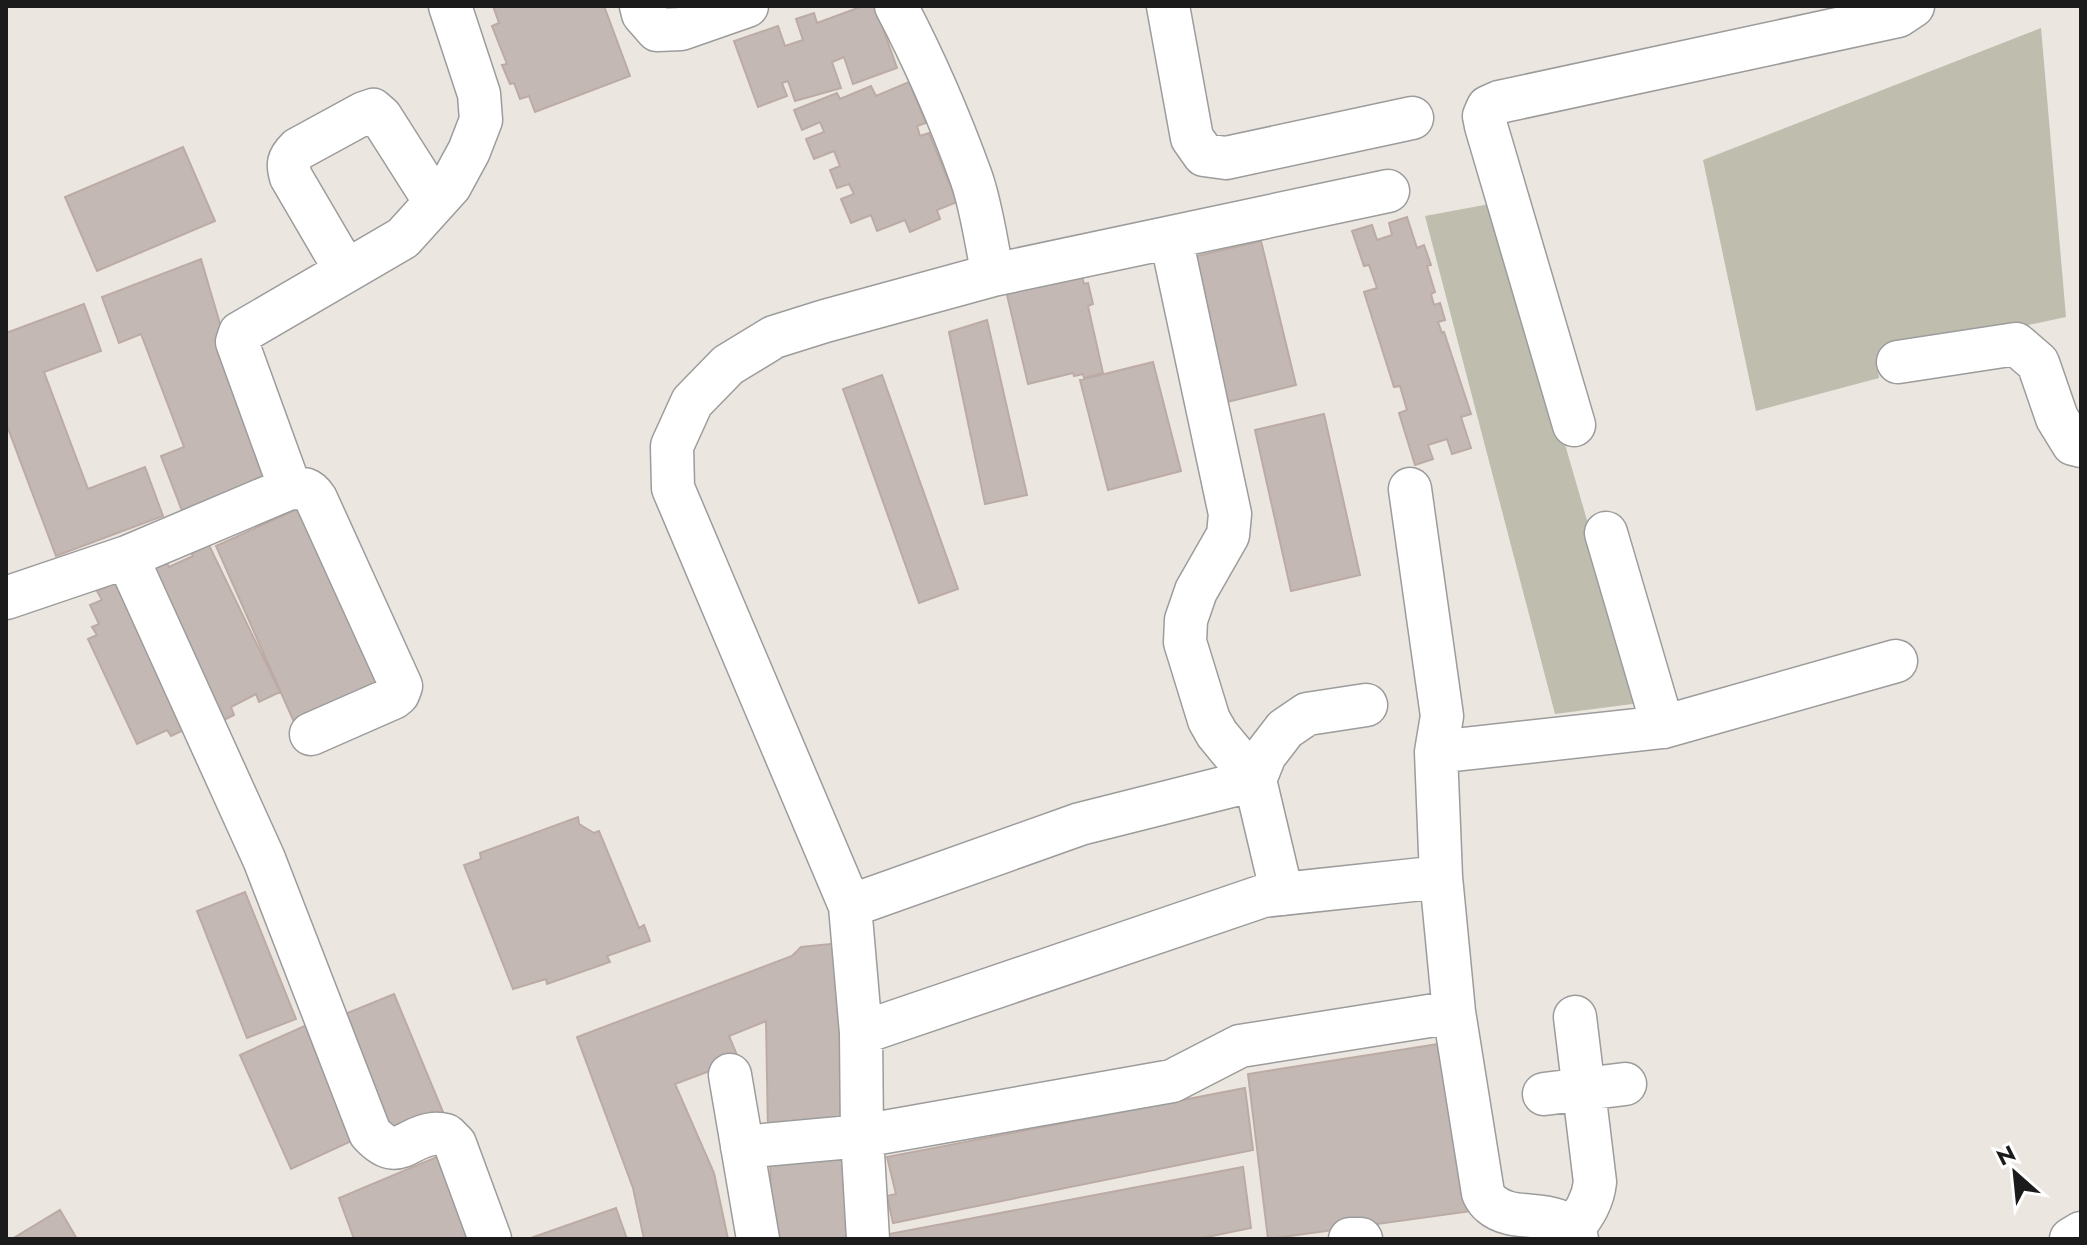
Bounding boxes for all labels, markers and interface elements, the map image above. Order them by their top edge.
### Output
north arrow [1975,1133,2055,1213]
text: N [1991,1137,2021,1173]

